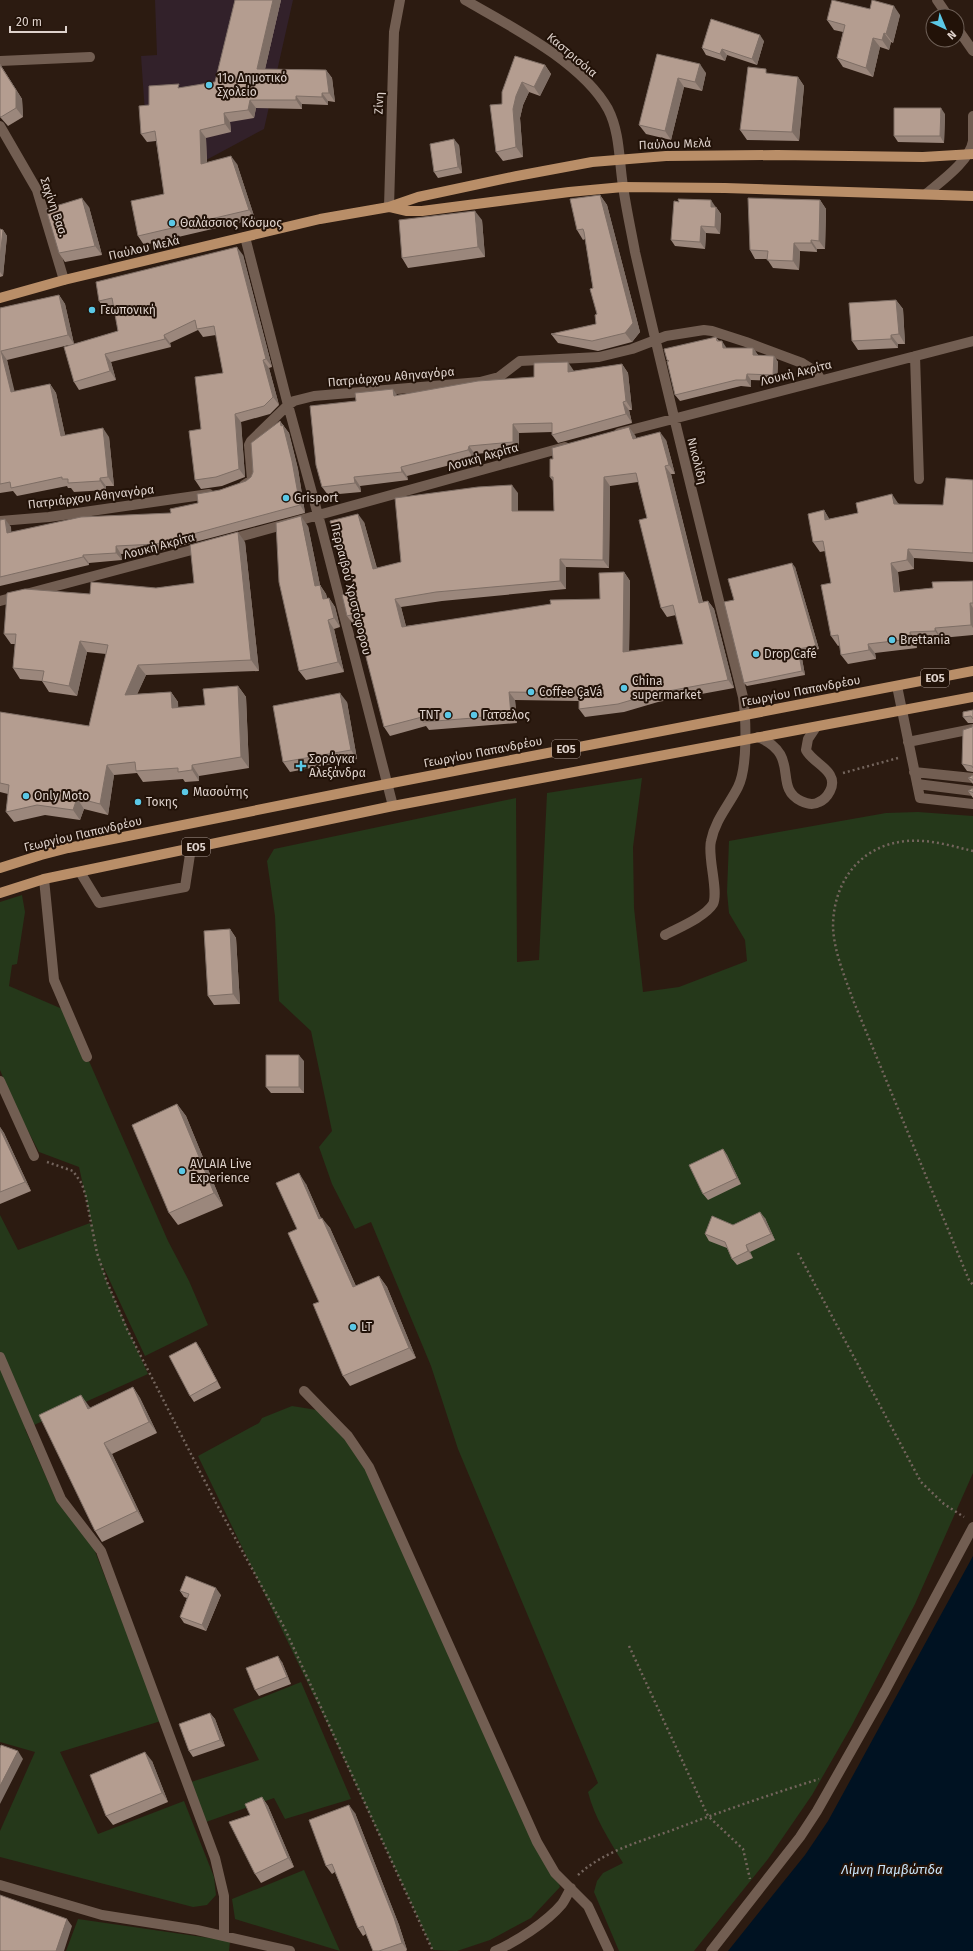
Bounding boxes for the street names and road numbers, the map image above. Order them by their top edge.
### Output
street label: Καστρισόια [544,30,600,80]
street label: Ζίνη [372,92,386,114]
street label: Παύλου Μελά [638,136,712,152]
street label: Σαχίνη Βασ. [37,176,71,239]
street label: Παύλου Μελά [107,233,181,263]
street label: Λουκή Ακρίτα [759,357,833,389]
street label: Πατριάρχου Αθηναγόρα [327,364,455,390]
street label: Νικολίδη [684,436,710,486]
street label: Λουκή Ακρίτα [446,440,520,474]
street label: Πατριάρχου Αθηναγόρα [27,482,155,512]
street label: Περραιβού Χριστόφορου [328,522,374,656]
street label: Λουκή Ακρίτα [122,530,196,562]
road number: ΕΟ5 [921,669,949,687]
street label: Γεωργίου Παπανδρέου [740,673,862,709]
street label: Γεωργίου Παπανδρέου [422,734,544,770]
road number: ΕΟ5 [552,740,580,758]
street label: Γεωργίου Παπανδρέου [23,814,144,854]
road number: ΕΟ5 [182,838,210,856]

